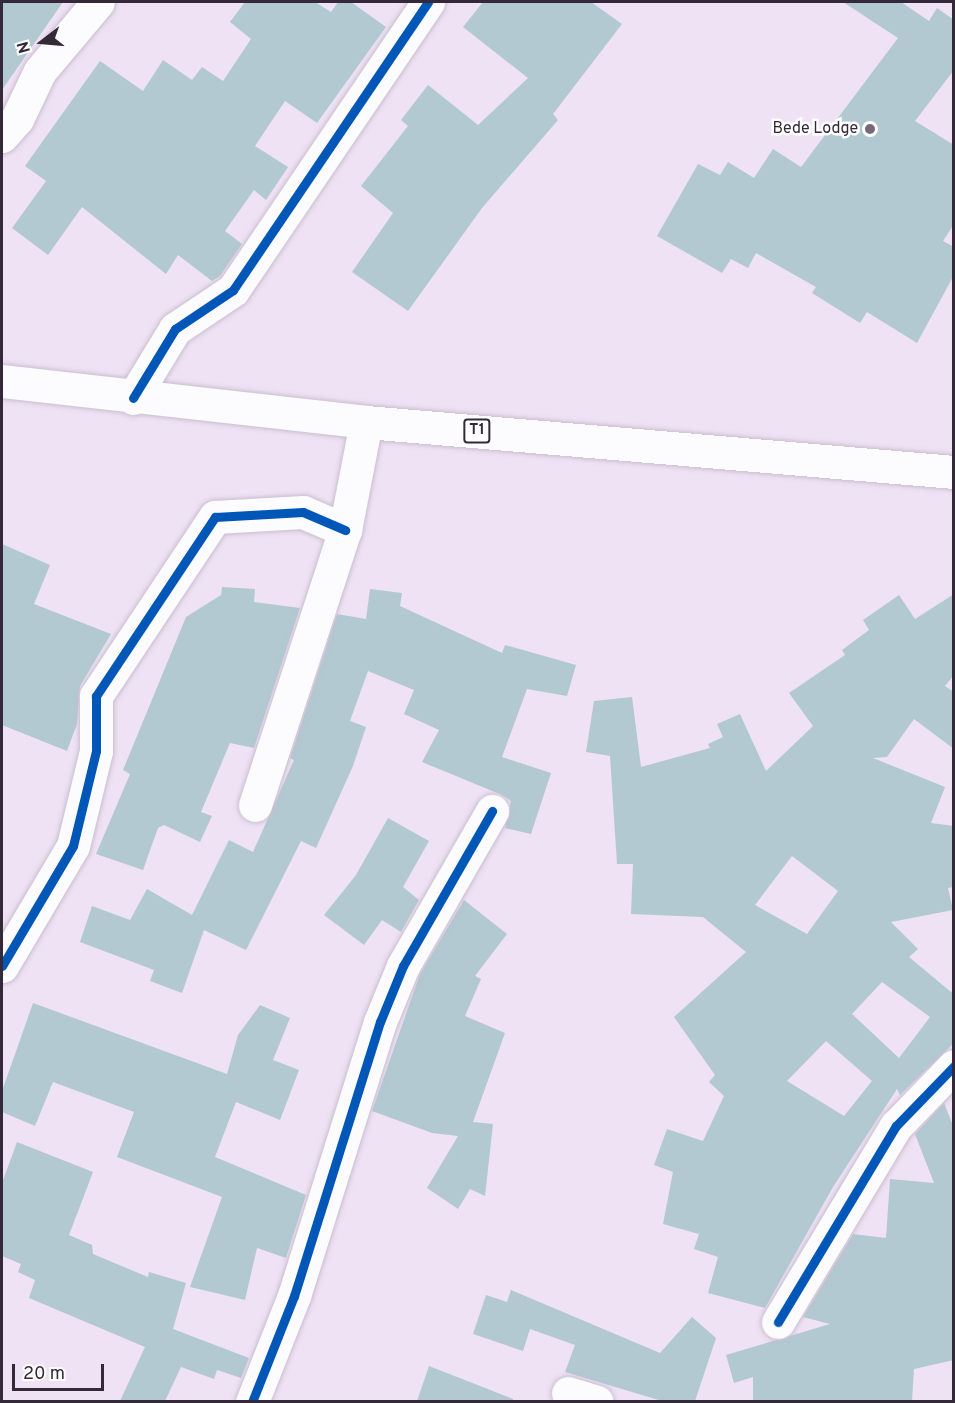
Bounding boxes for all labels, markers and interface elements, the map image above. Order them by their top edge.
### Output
north arrow [12,12,72,72]
text: N [13,39,36,55]
place label: Bede Lodge [772,119,858,139]
marker: Bede Lodge [863,122,877,136]
road number: T1 [462,419,492,443]
scale bar [15,1352,106,1390]
text: 20 m [23,1363,65,1386]

